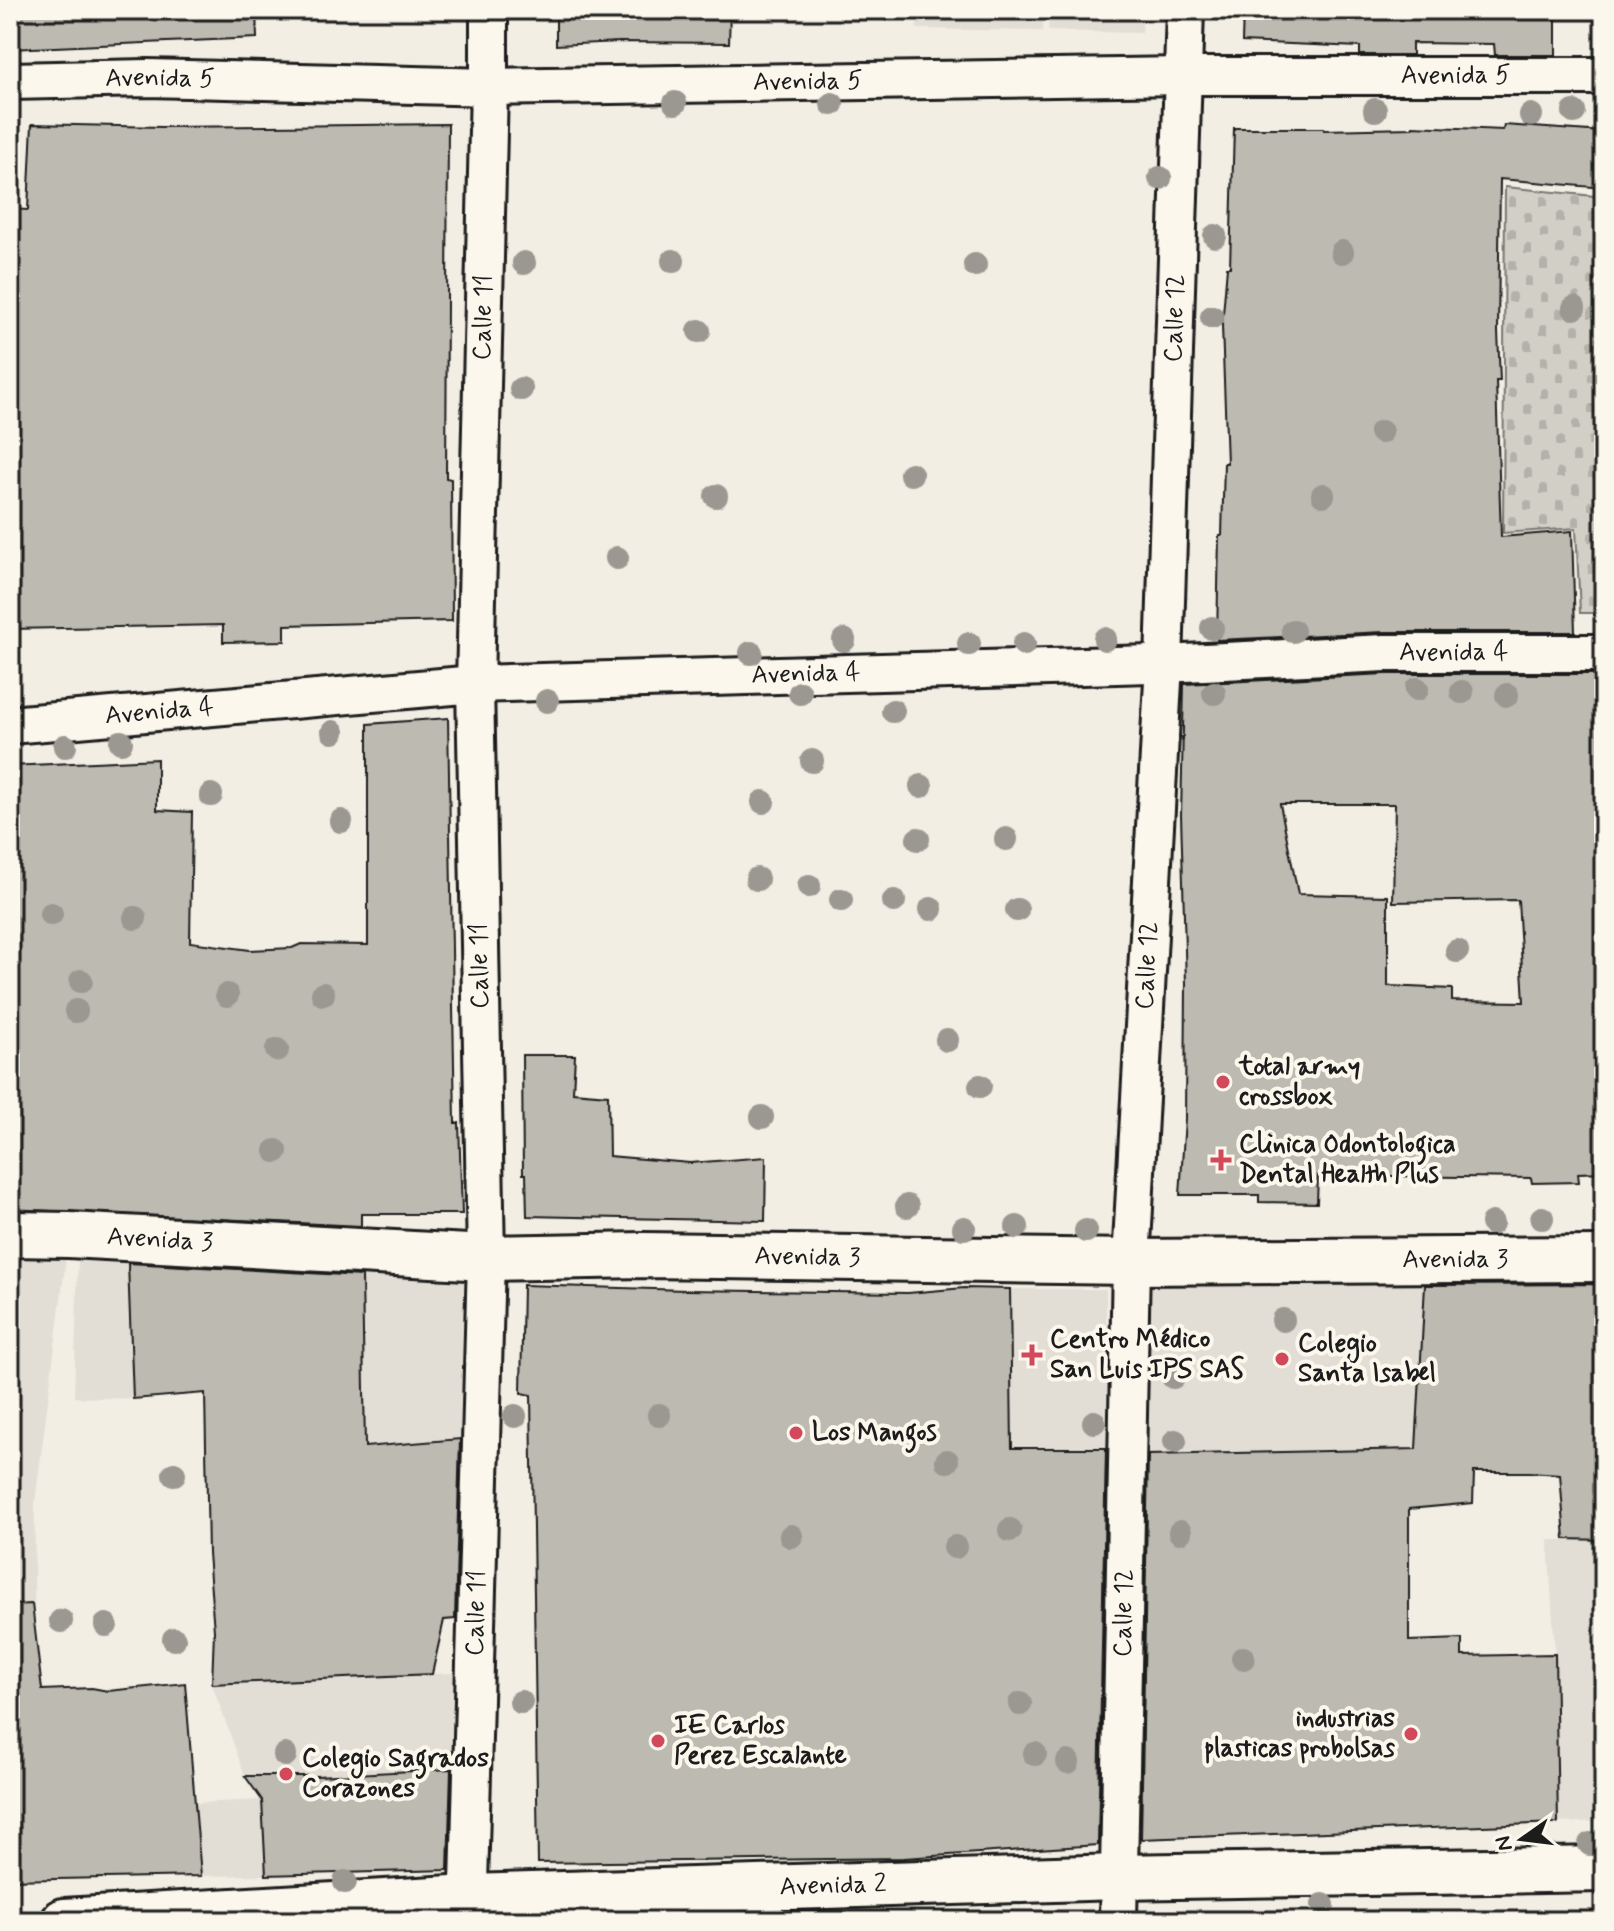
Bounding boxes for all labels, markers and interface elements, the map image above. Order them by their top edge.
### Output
street label: Avenida 5 [1401,59,1511,93]
street label: Avenida 5 [105,61,215,97]
street label: Avenida 5 [753,64,863,100]
street label: Calle 11 [466,274,502,361]
street label: Calle 12 [1157,274,1193,363]
street label: Avenida 4 [1399,636,1508,670]
street label: Avenida 4 [751,656,861,693]
street label: Avenida 4 [103,690,215,734]
street label: Calle 12 [1128,921,1167,1011]
street label: Calle 11 [462,923,498,1009]
place label: total army crossbox [1238,1050,1360,1114]
marker: total army crossbox [1214,1073,1232,1091]
place label: Clinica Odontologica Dental Health Plus [1239,1128,1456,1192]
marker: Clinica Odontologica Dental Health Plus [1210,1149,1232,1171]
street label: Avenida 3 [106,1220,214,1260]
street label: Avenida 3 [754,1240,861,1275]
street label: Avenida 3 [1402,1243,1509,1277]
place label: Centro Médico San Luis IPS SAS [1050,1323,1245,1387]
place label: Colegio Santa Isabel [1298,1327,1436,1391]
marker: Centro Médico San Luis IPS SAS [1021,1344,1043,1366]
marker: Colegio Santa Isabel [1273,1350,1291,1368]
place label: Los Mangos [812,1416,937,1453]
marker: Los Mangos [787,1424,805,1442]
street label: Calle 12 [1106,1569,1142,1658]
street label: Calle 11 [458,1570,495,1656]
place label: industrias plasticas probolsas [1204,1702,1396,1766]
place label: IE Carlos Perez Escalante [674,1709,847,1773]
marker: industrias plasticas probolsas [1402,1725,1420,1743]
marker: IE Carlos Perez Escalante [649,1732,667,1750]
place label: Colegio Sagrados Corazones [302,1742,489,1806]
marker: Colegio Sagrados Corazones [277,1765,295,1783]
north arrow [1482,1799,1562,1879]
text: N [1489,1833,1520,1854]
street label: Avenida 2 [779,1867,887,1904]

